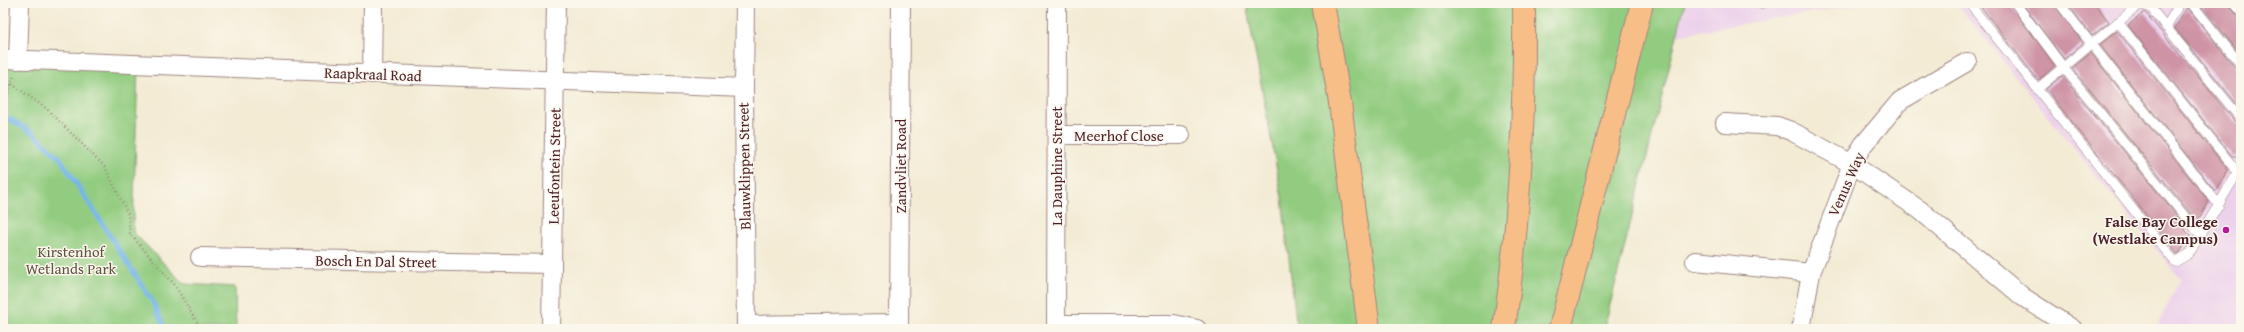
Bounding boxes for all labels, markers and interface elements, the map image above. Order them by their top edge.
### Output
street label: Raapkraal Road [324,62,422,86]
street label: Blauwklippen Street [732,101,756,230]
street label: La Dauphine Street [1046,106,1067,226]
street label: Leeufontein Street [542,107,566,224]
street label: Zandvliet Road [890,119,911,213]
street label: Meerhof Close [1074,125,1164,146]
street label: Venus Way [1822,148,1870,220]
place label: False Bay College (Westlake Campus) [2092,211,2218,249]
marker: False Bay College (Westlake Campus) [2221,225,2231,235]
park label: Kirstenhof Wetlands Park [26,241,117,279]
street label: Bosch En Dal Street [315,249,437,273]

